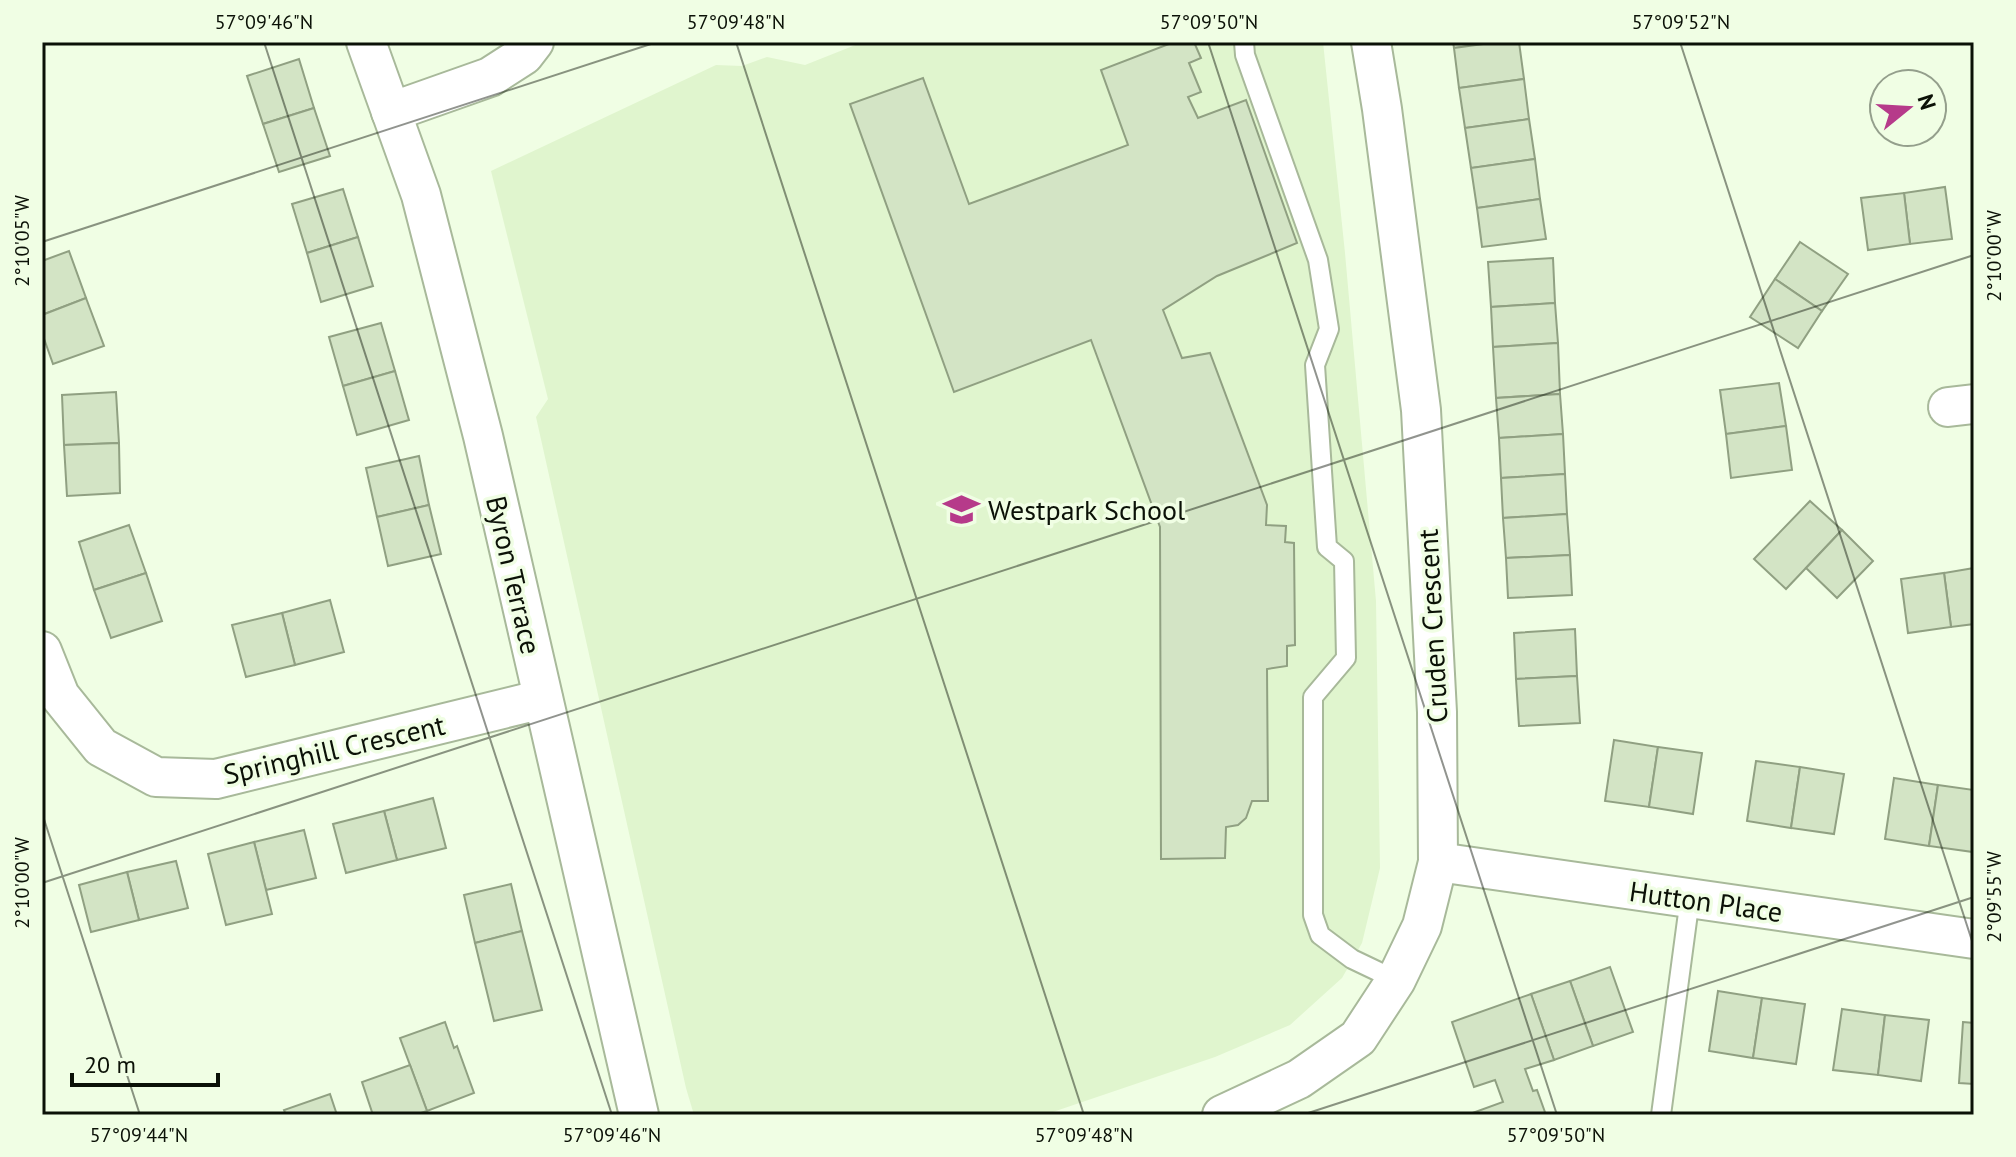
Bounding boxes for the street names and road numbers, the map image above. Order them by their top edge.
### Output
street label: Byron Terrace [478,492,550,658]
street label: Cruden Crescent [1408,528,1456,724]
street label: Springhill Crescent [220,705,449,792]
street label: Hutton Place [1627,872,1785,930]

